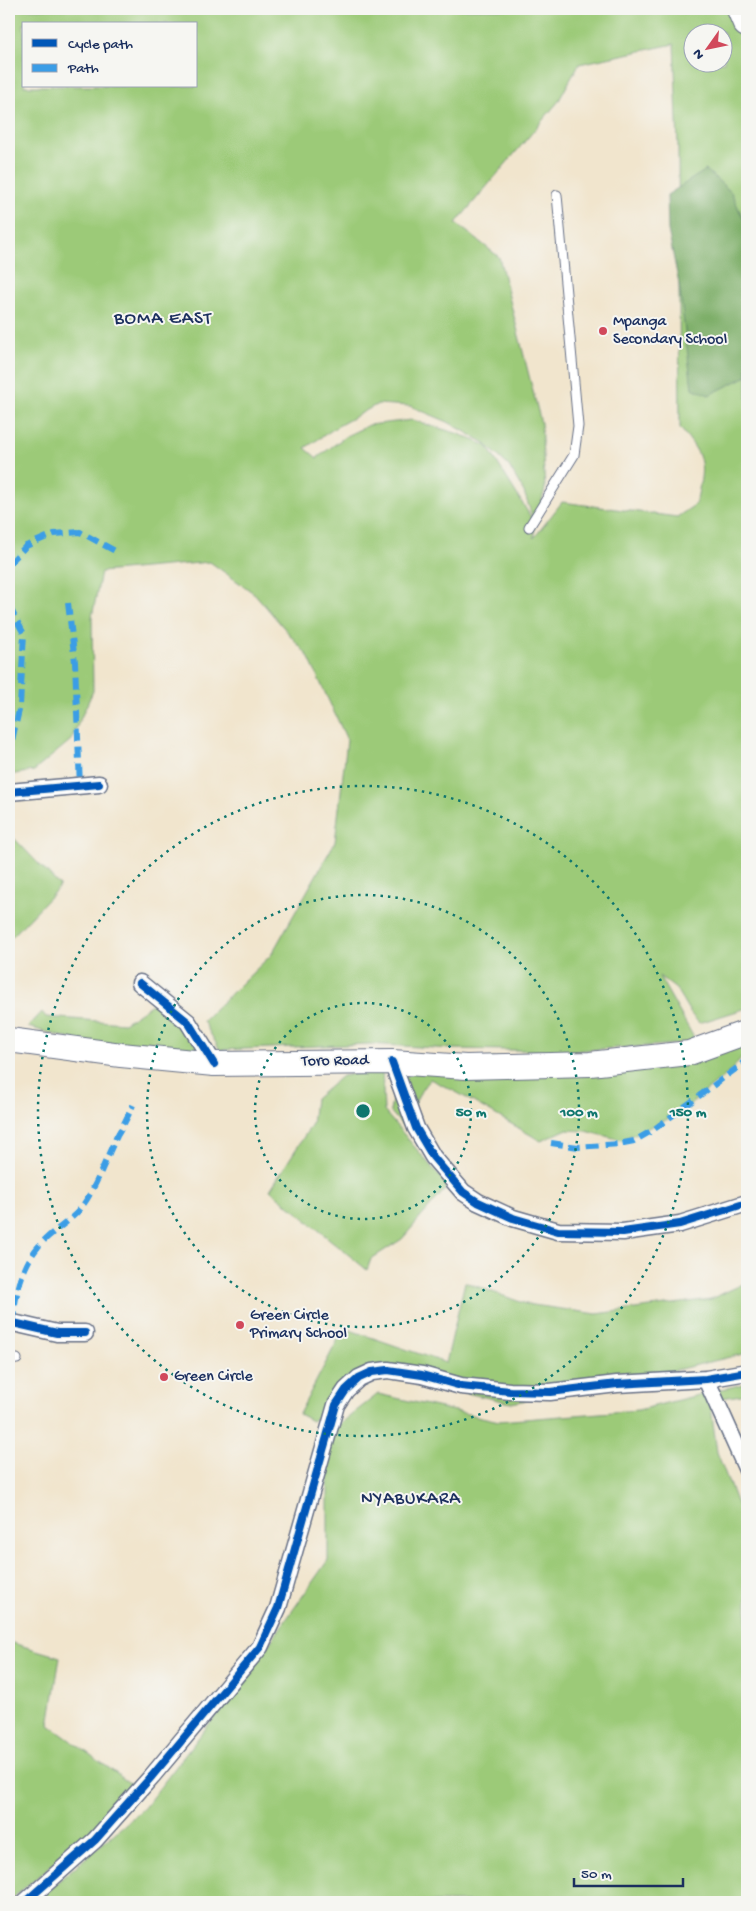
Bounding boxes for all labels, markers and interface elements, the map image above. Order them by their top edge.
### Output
legend [22,22,198,88]
north arrow [684,22,734,72]
text: Cycle path [68,36,133,54]
text: N [690,45,709,62]
text: Path [67,60,99,78]
district label: BOMA EAST [113,308,212,331]
place label: Mpanga Secondary School [613,313,727,350]
marker: Mpanga Secondary School [597,325,609,337]
street label: Toro Road [300,1052,370,1072]
centre of rings [354,1102,372,1120]
text: 50 m [456,1104,487,1122]
text: 100 m [559,1104,598,1122]
text: 150 m [669,1104,707,1122]
place label: Green Circle Primary School [249,1307,347,1344]
marker: Green Circle Primary School [234,1319,246,1331]
place label: Green Circle [174,1368,253,1387]
marker: Green Circle [158,1371,170,1383]
district label: NYABUKARA [361,1489,461,1510]
scale bar [574,1856,682,1888]
text: 50 m [581,1866,612,1884]

